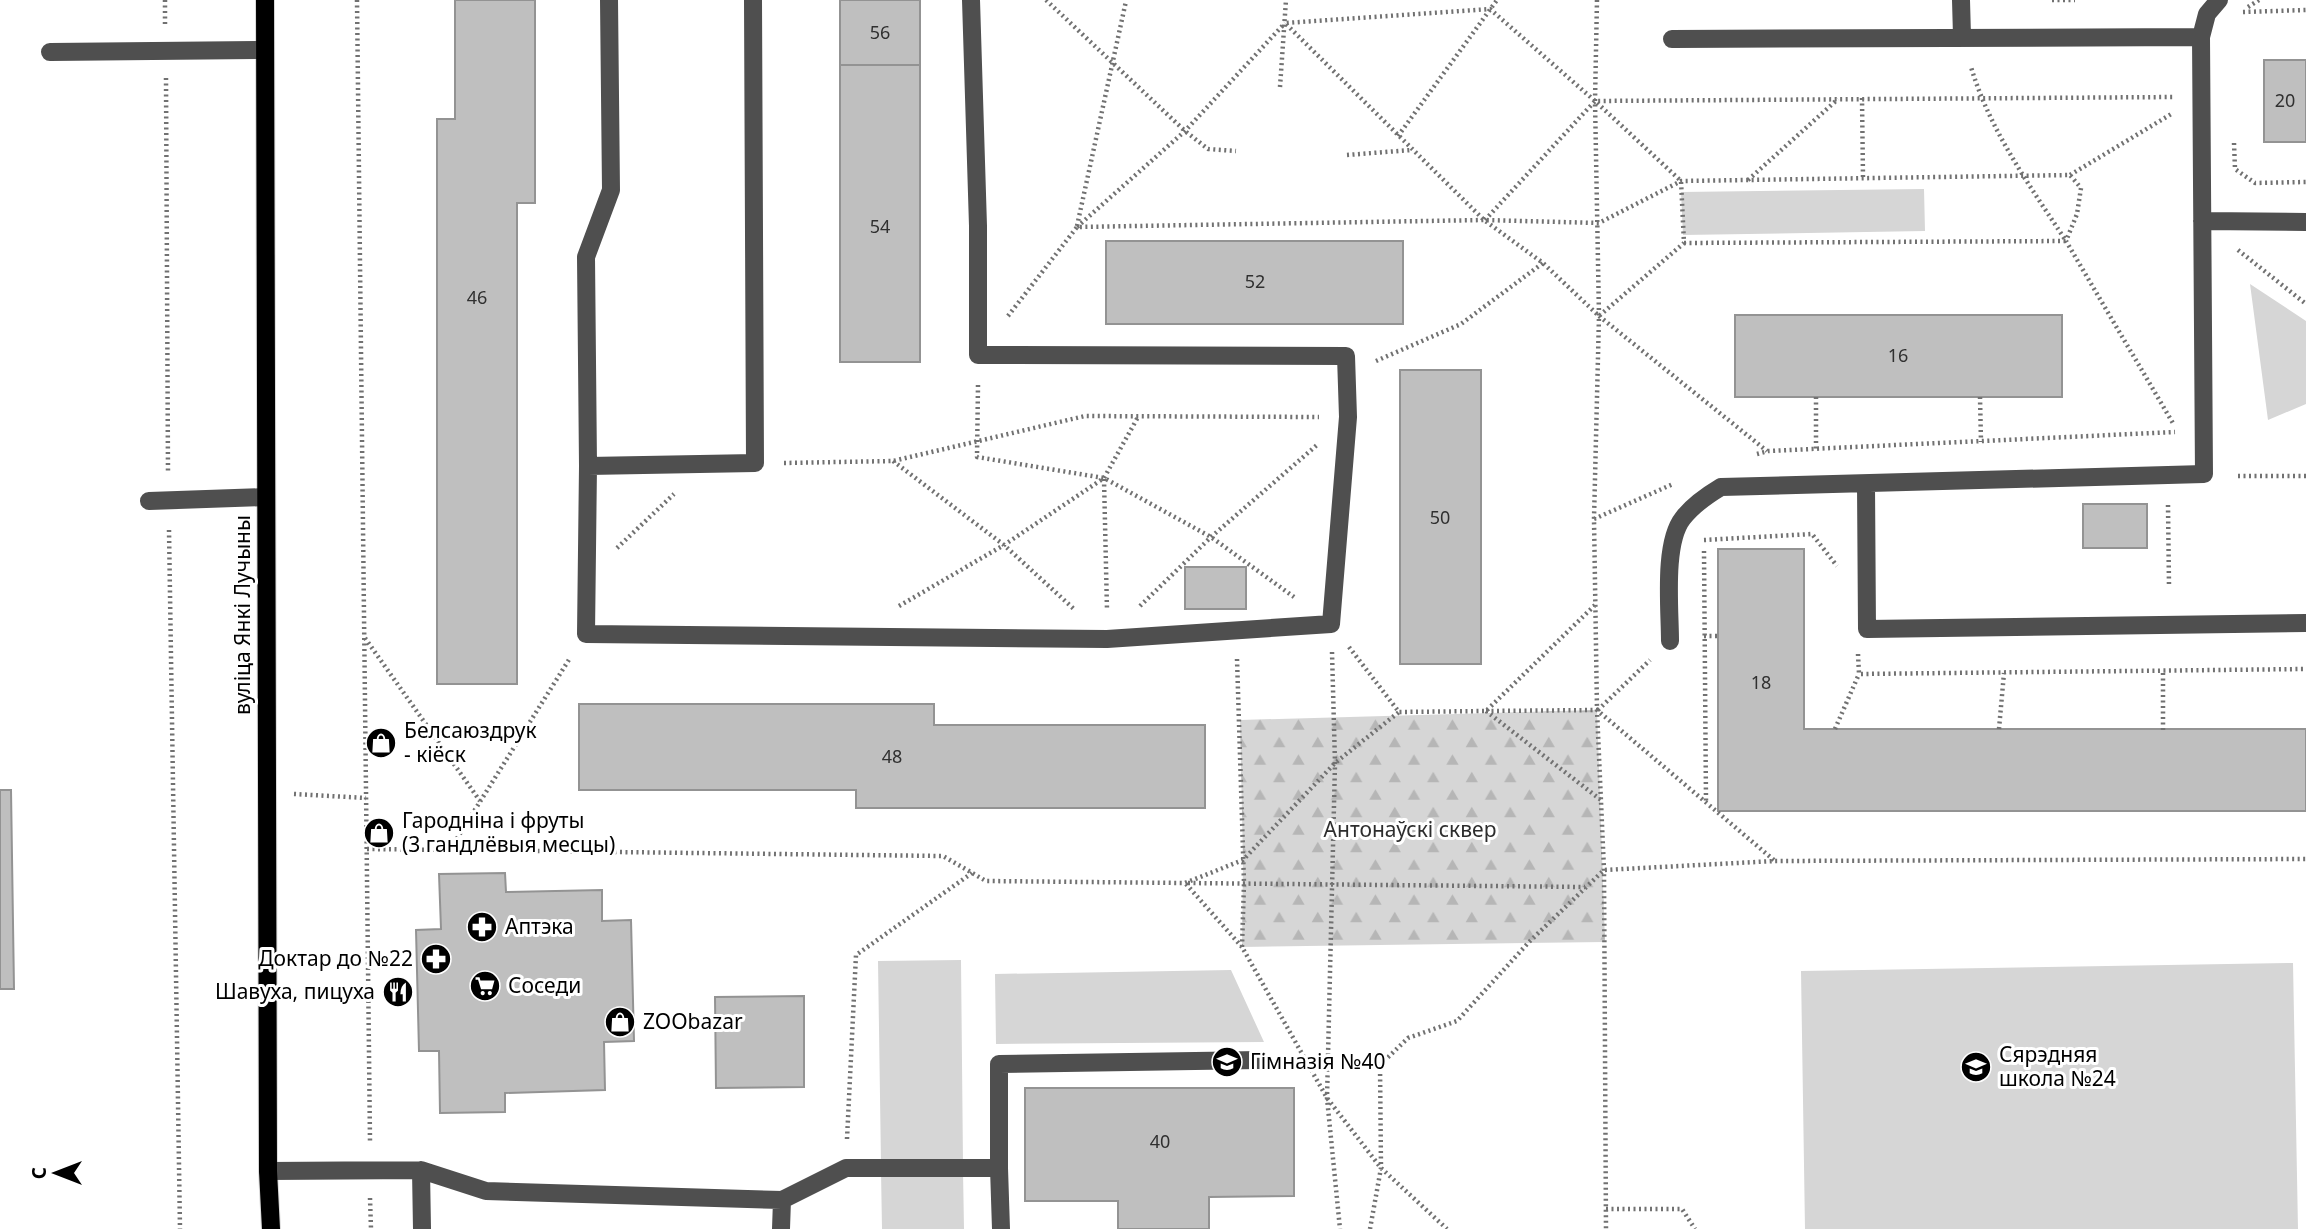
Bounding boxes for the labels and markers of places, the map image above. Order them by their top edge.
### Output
place label: Белсаюздрук - кіёск [404,716,537,768]
shop icon: Белсаюздрук - кіёск [364,726,398,760]
place label: Гародніна і фруты (3 гандлёвыя месцы) [402,806,615,858]
shop icon: Гародніна і фруты (3 гандлёвыя месцы) [362,816,396,850]
pharmacy icon: Аптэка [465,910,499,944]
place label: Аптэка [505,912,574,940]
pharmacy icon: Доктар до №22 [419,942,453,976]
place label: Доктар до №22 [258,944,413,972]
supermarket icon: Соседи [468,969,502,1003]
place label: Соседи [508,971,581,999]
restaurant icon: Шавуха, пицуха [381,975,415,1009]
place label: Шавуха, пицуха [215,977,375,1005]
shop icon: ZOObazar [603,1005,637,1039]
place label: ZOObazar [643,1007,743,1035]
place label: Сярэдняя школа №24 [1999,1040,2116,1092]
school or university icon: Гімназія №40 [1210,1045,1244,1079]
place label: Гімназія №40 [1250,1047,1386,1075]
school or university icon: Сярэдняя школа №24 [1959,1050,1993,1084]

